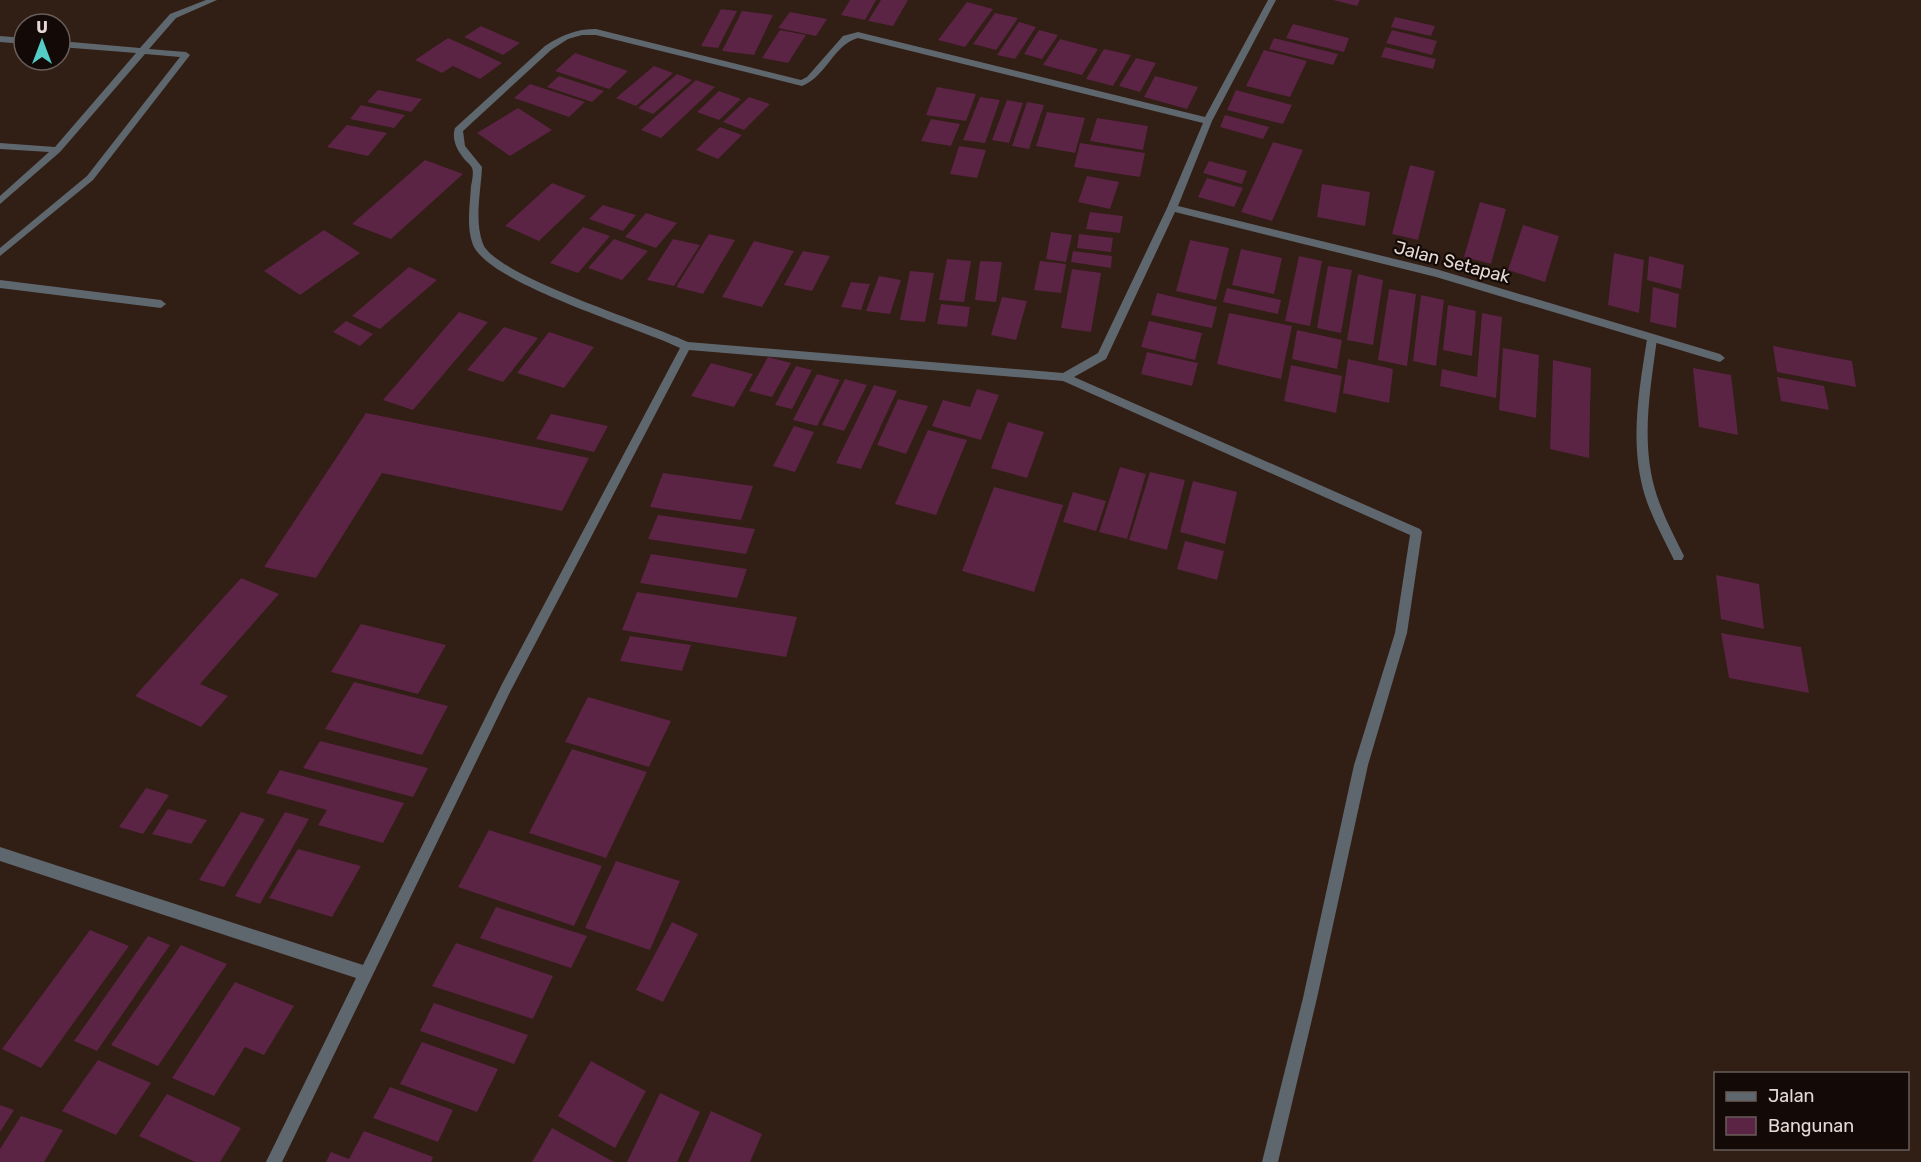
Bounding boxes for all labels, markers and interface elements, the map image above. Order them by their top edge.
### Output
north arrow [12,12,72,72]
text: U [36,18,48,37]
street label: Jalan Setapak [1392,236,1513,288]
legend [1714,1072,1909,1150]
text: Jalan [1768,1085,1815,1107]
text: Bangunan [1768,1115,1854,1137]

